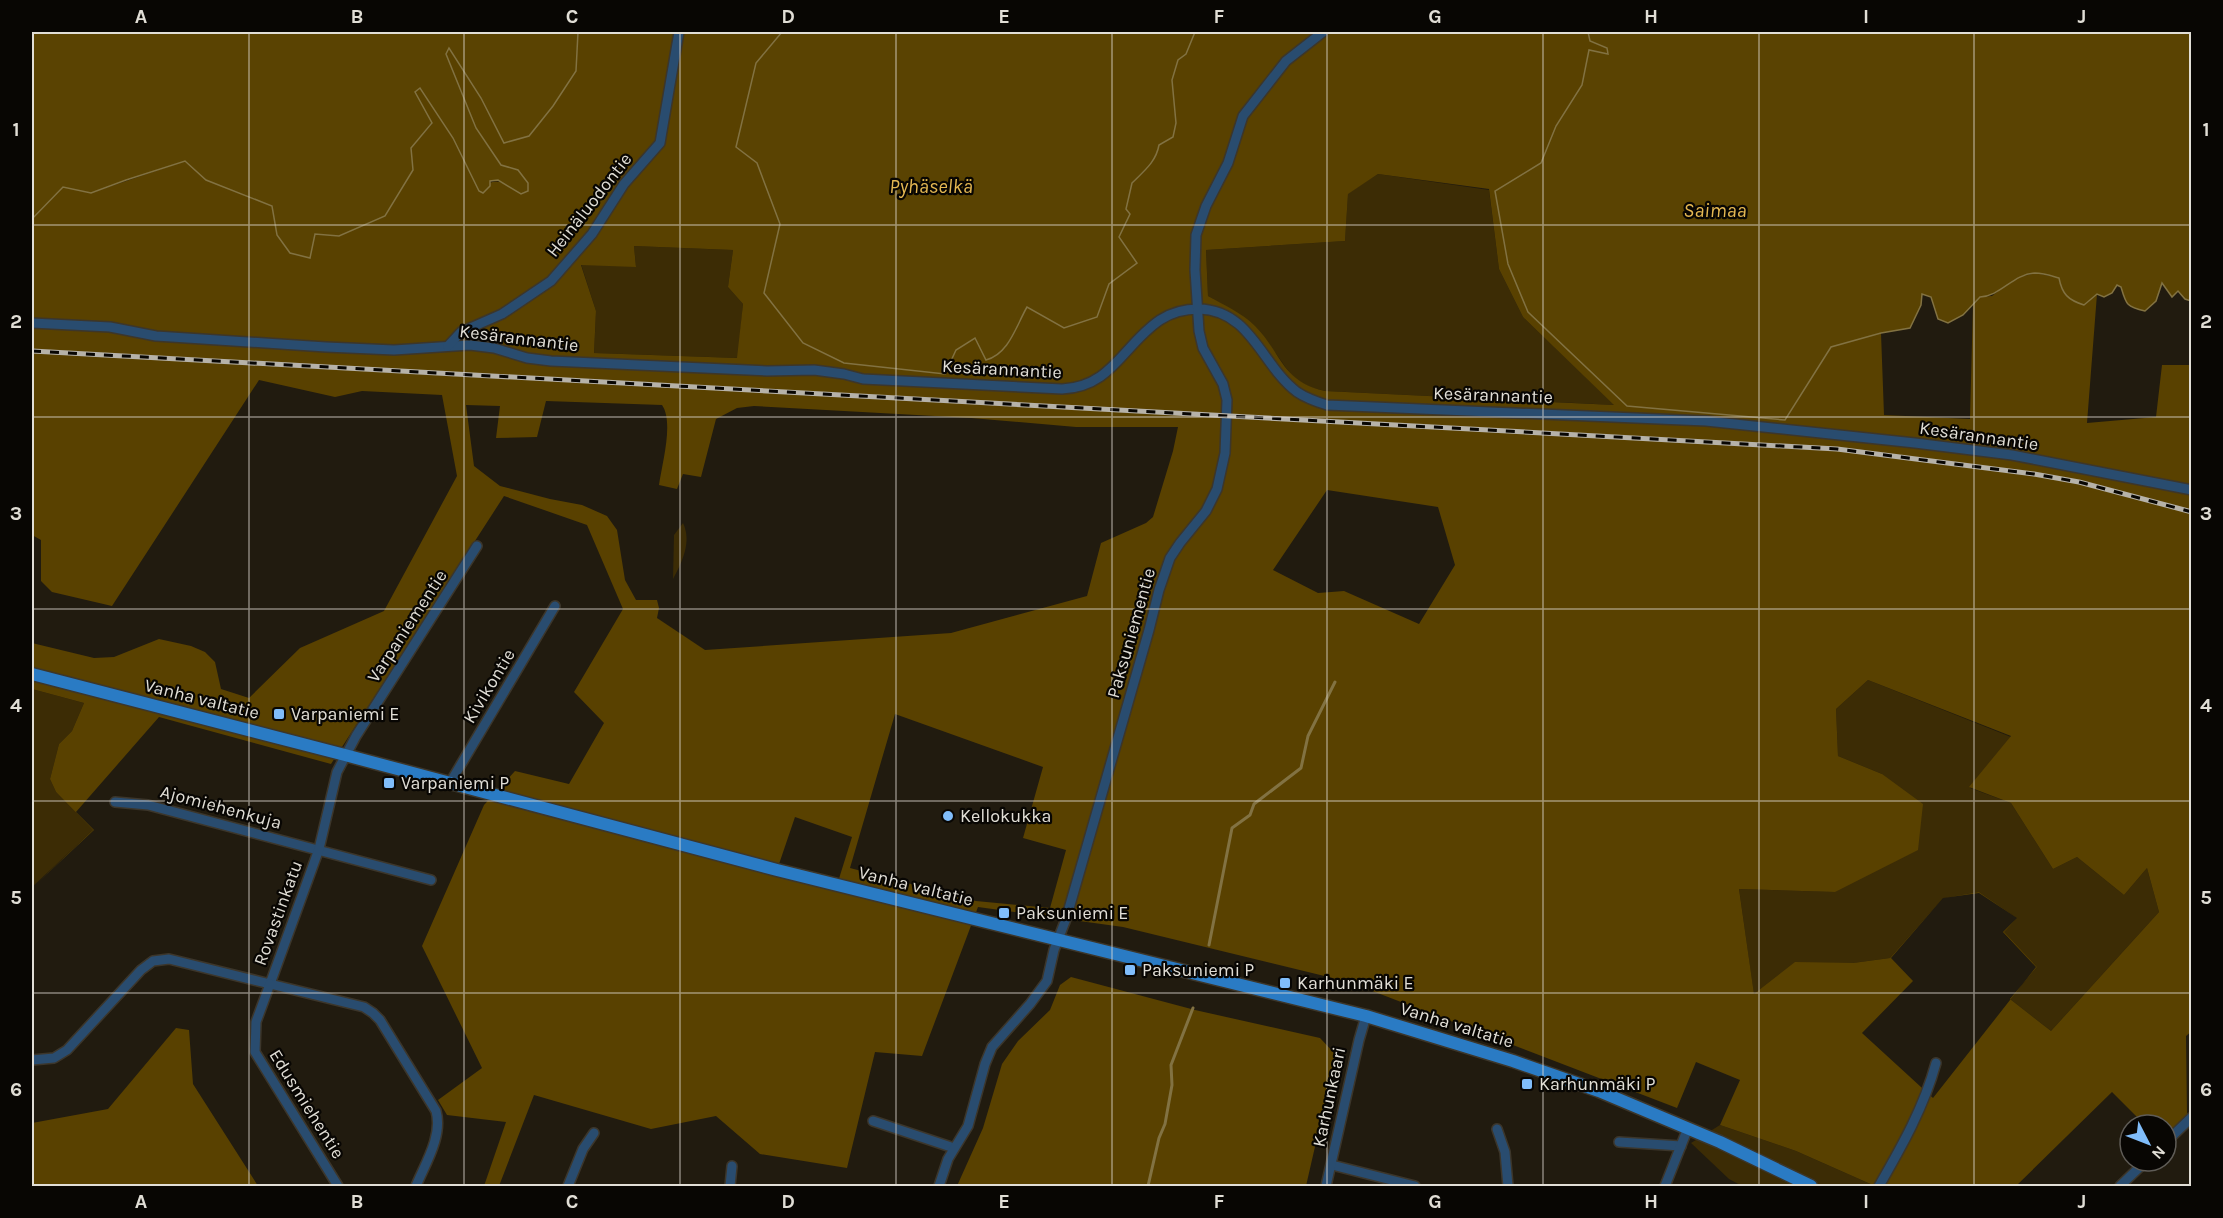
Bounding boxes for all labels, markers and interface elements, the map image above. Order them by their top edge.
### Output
text: A [135,5,148,28]
text: B [351,5,363,28]
text: C [566,5,578,28]
text: D [781,5,795,28]
text: E [998,5,1010,28]
text: F [1214,5,1225,28]
text: G [1428,5,1442,28]
text: H [1644,5,1658,28]
text: I [1863,5,1869,28]
text: J [2078,5,2086,28]
text: 1 [12,118,20,141]
text: 1 [2202,118,2210,141]
street label: Heinäluodontie [542,149,636,261]
water label: Pyhäselkä [889,175,973,198]
water label: Saimaa [1683,199,1747,222]
text: 2 [10,310,22,333]
text: 2 [2200,310,2212,333]
street label: Kesärannantie [458,320,580,356]
street label: Kesärannantie [942,355,1062,383]
street label: Kesärannantie [1433,382,1553,408]
street label: Kesärannantie [1918,417,2040,455]
text: 3 [10,502,22,525]
text: 3 [2200,502,2212,525]
street label: Varpaniementie [362,565,452,687]
street label: Paksuniementie [1102,565,1160,701]
street label: Kivikontie [458,645,520,727]
street label: Vanha valtatie [142,674,262,724]
text: 4 [10,694,22,717]
text: 4 [2200,694,2212,717]
place label: Varpaniemi E [291,703,399,725]
marker: Varpaniemi E [272,707,286,721]
place label: Varpaniemi P [401,772,509,794]
marker: Varpaniemi P [382,776,396,790]
street label: Ajomiehenkuja [158,780,284,834]
place label: Kellokukka [960,805,1051,827]
marker: Kellokukka [941,809,955,823]
street label: Rovastinkatu [249,858,307,968]
street label: Vanha valtatie [856,861,976,911]
text: 5 [10,886,22,909]
text: 5 [2200,886,2212,909]
place label: Paksuniemi E [1016,902,1128,924]
marker: Paksuniemi E [997,906,1011,920]
place label: Paksuniemi P [1142,959,1254,981]
marker: Paksuniemi P [1123,963,1137,977]
place label: Karhunmäki E [1297,972,1414,994]
marker: Karhunmäki E [1278,976,1292,990]
street label: Vanha valtatie [1398,997,1516,1053]
street label: Edusmiehentie [265,1045,349,1163]
street label: Karhunkaari [1308,1045,1350,1149]
place label: Karhunmäki P [1539,1073,1656,1095]
marker: Karhunmäki P [1520,1077,1534,1091]
text: 6 [10,1078,22,1101]
text: 6 [2200,1078,2212,1101]
north arrow [2118,1113,2178,1173]
text: N [2148,1142,2170,1163]
text: A [135,1190,148,1213]
text: B [351,1190,363,1213]
text: C [566,1190,578,1213]
text: D [781,1190,795,1213]
text: E [998,1190,1010,1213]
text: F [1214,1190,1225,1213]
text: G [1428,1190,1442,1213]
text: H [1644,1190,1658,1213]
text: I [1863,1190,1869,1213]
text: J [2078,1190,2086,1213]

